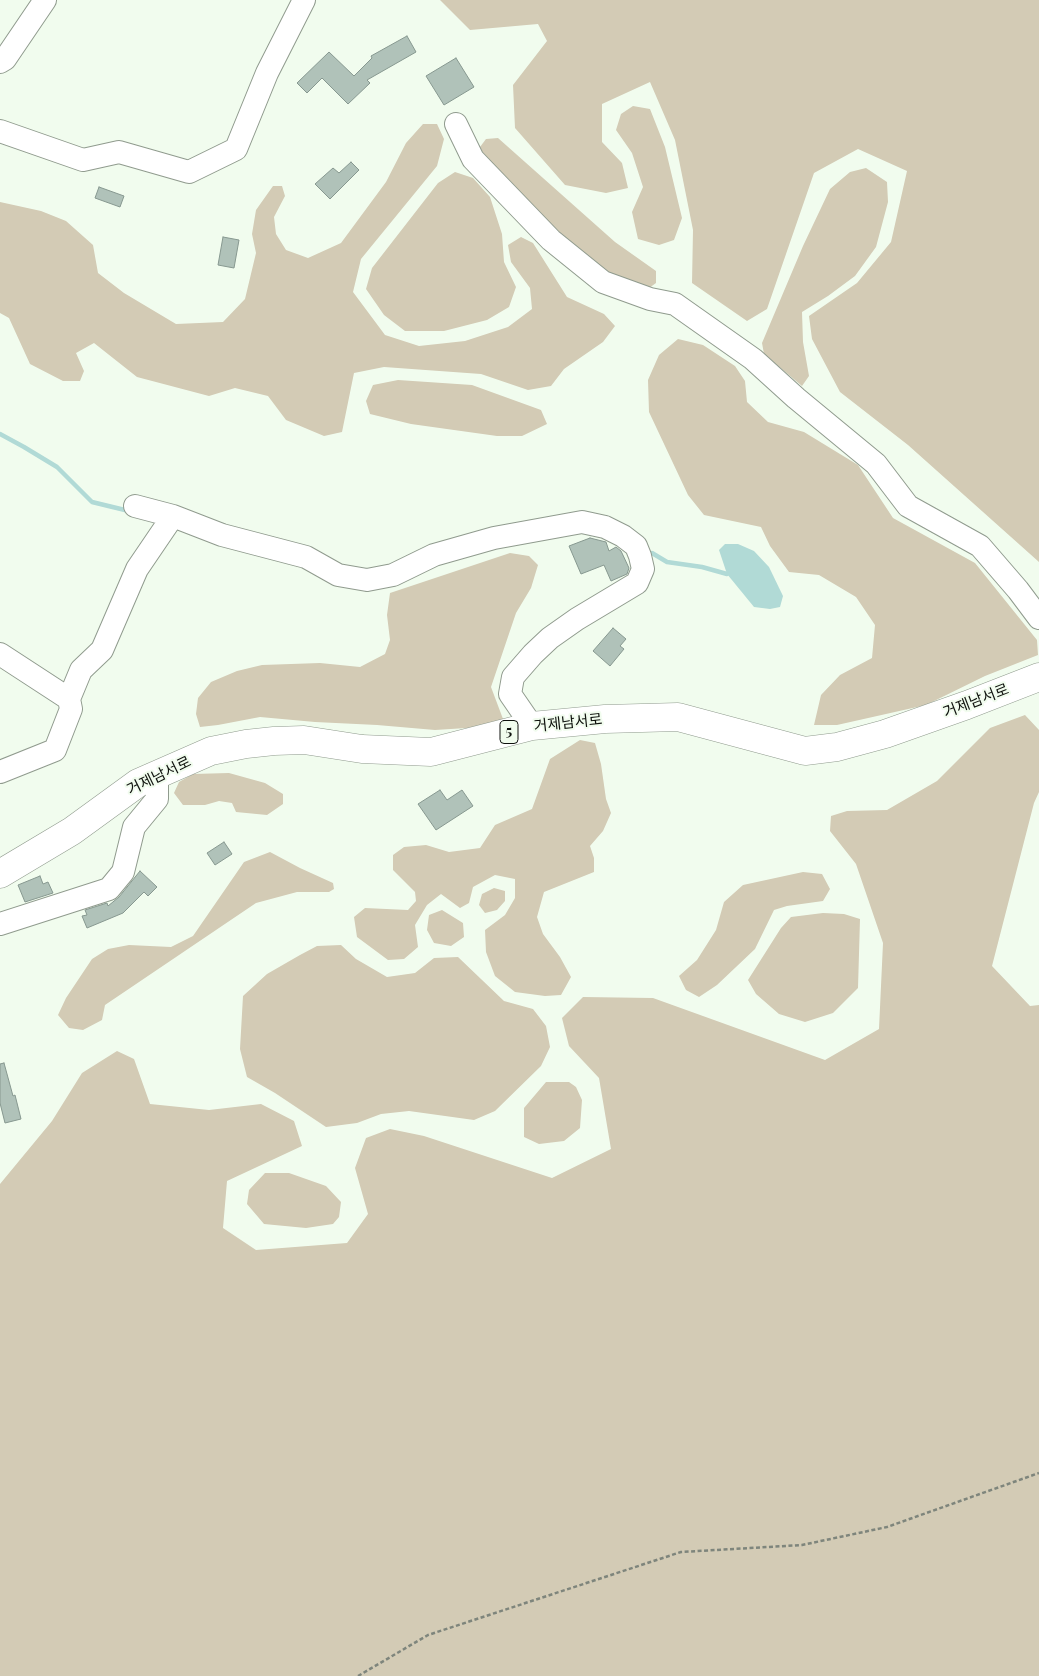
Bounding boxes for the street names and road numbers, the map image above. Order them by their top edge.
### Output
street label: 거제남서로 [941,680,1011,722]
street label: 거제남서로 [533,710,603,736]
road number: 5 [500,720,518,744]
street label: 거제남서로 [124,753,194,799]

